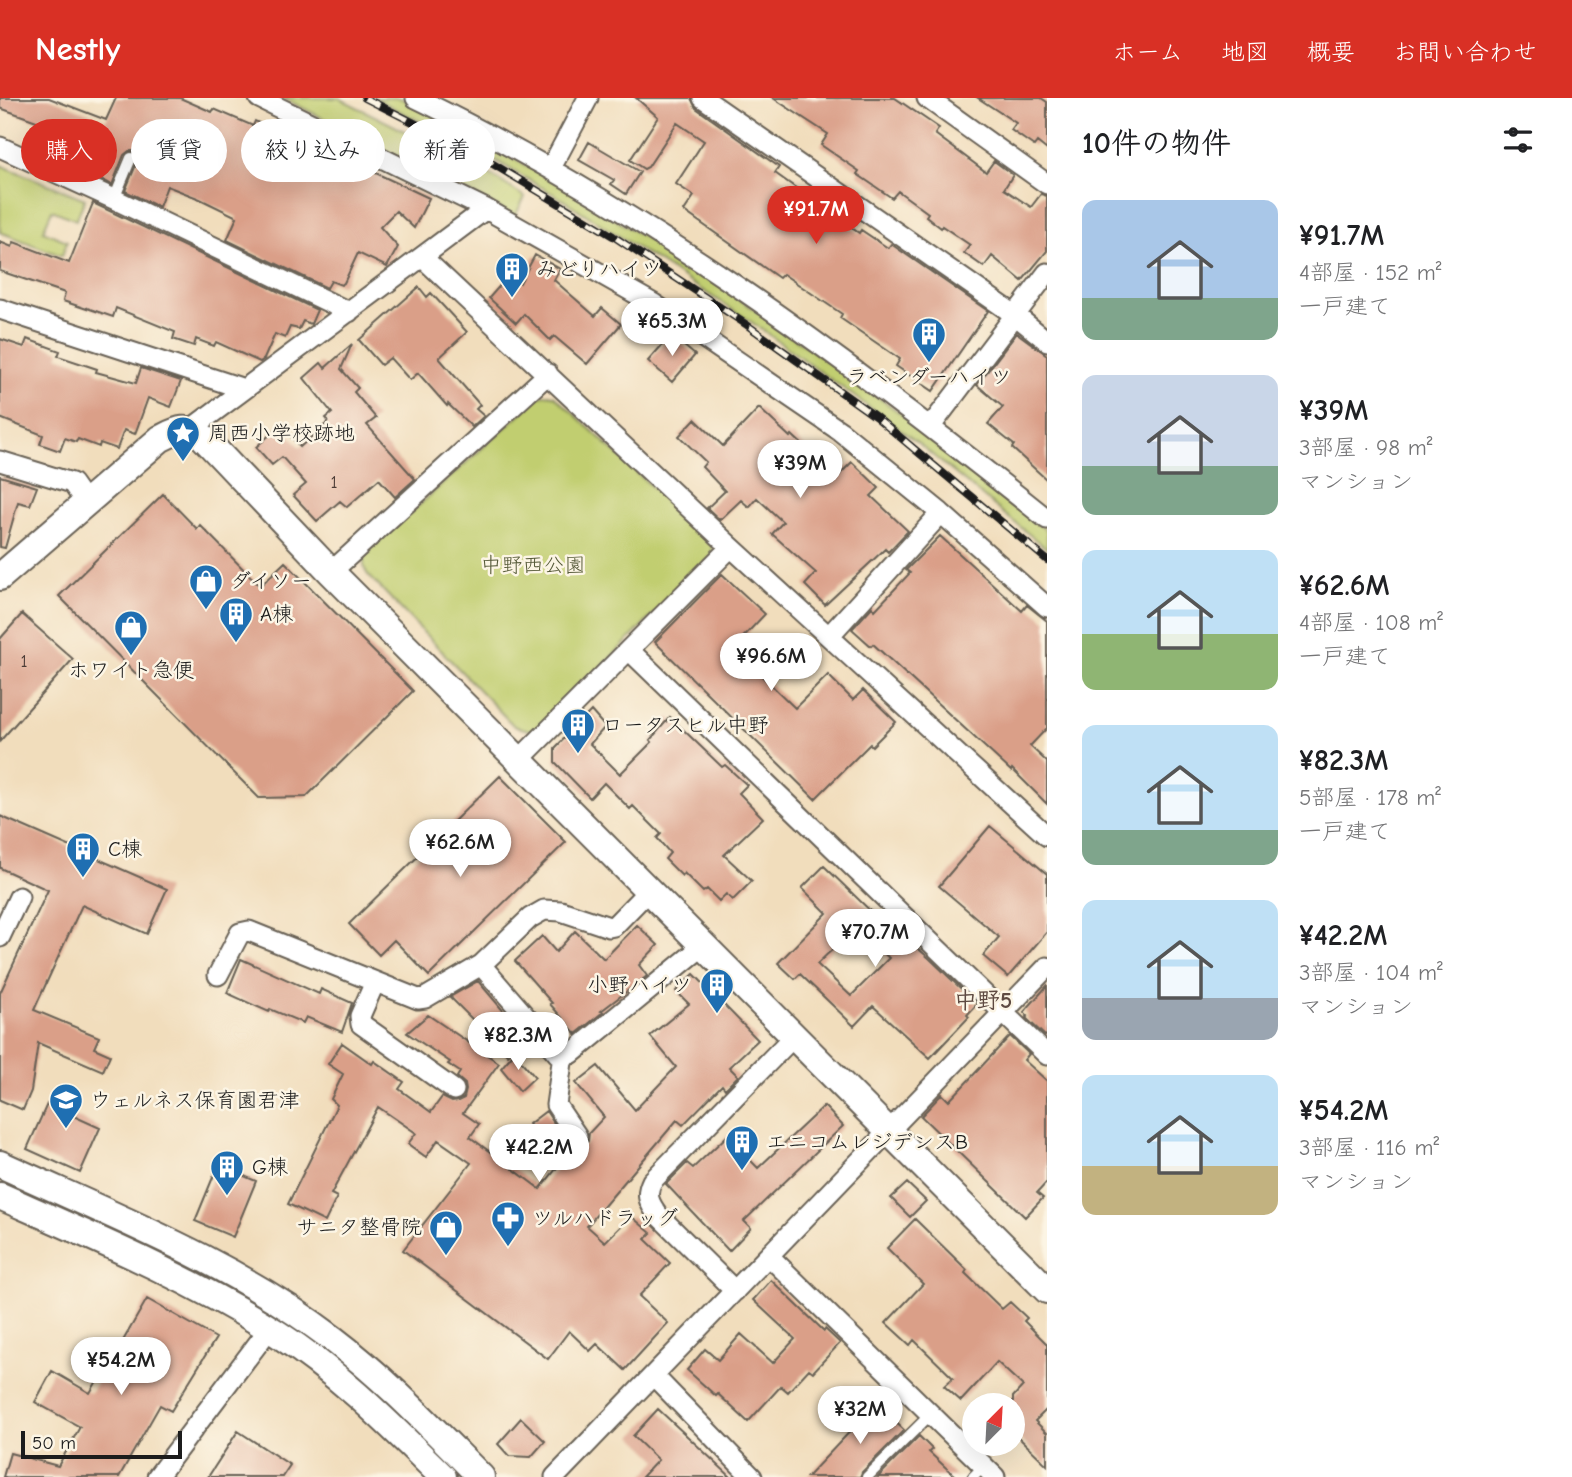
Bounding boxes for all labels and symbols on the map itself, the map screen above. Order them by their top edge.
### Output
pin: ¥91.7M [759,186,873,246]
building icon: みどりハイツ [493,250,531,299]
place label: みどりハイツ [536,257,662,281]
pin: ¥65.3M [615,299,729,358]
building icon: ラベンダーハイツ [910,315,948,364]
place label: ラベンダーハイツ [846,365,1012,389]
place icon: 周西小学校跡地 [164,414,202,463]
place label: 周西小学校跡地 [208,421,355,445]
pin: ¥39M [759,440,841,500]
house number: 1 [330,472,338,493]
park label: 中野西公園 [481,553,586,577]
shop icon: ダイソー [187,562,225,611]
place label: ダイソー [230,569,312,593]
building icon: A棟 [217,595,255,644]
place label: A棟 [260,602,293,626]
shop icon: ホワイト急便 [112,608,150,657]
pin: ¥96.6M [714,634,828,693]
house number: 1 [20,651,28,672]
place label: ホワイト急便 [68,658,194,682]
building icon: ロータスヒル中野 [559,706,597,755]
place label: ロータスヒル中野 [602,713,769,737]
pin: ¥62.6M [403,820,517,879]
building icon: C棟 [64,830,102,879]
place label: C棟 [108,837,142,861]
pin: ¥70.7M [818,910,932,969]
building icon: 小野ハイツ [698,966,736,1015]
place label: 小野ハイツ [587,973,692,997]
district label: 中野5 [954,987,1012,1014]
pin: ¥82.3M [461,1012,575,1072]
school or university icon: ウェルネス保育園君津 [47,1081,85,1130]
place label: ウェルネス保育園君津 [90,1088,300,1112]
building icon: エニコムレジデンスB [723,1123,761,1172]
pin: ¥42.2M [482,1124,596,1184]
place label: エニコムレジデンスB [766,1130,968,1154]
building icon: G棟 [208,1148,246,1197]
place label: G棟 [252,1155,288,1179]
pharmacy icon: ツルハドラッグ [489,1199,527,1248]
place label: ツルハドラッグ [532,1206,678,1230]
shop icon: サニタ整骨院 [427,1208,465,1257]
place label: サニタ整骨院 [296,1215,422,1239]
pin: ¥54.2M [64,1338,178,1397]
pin: ¥32M [819,1386,901,1446]
north arrow [962,1393,1026,1456]
scale bar [21,1428,182,1460]

